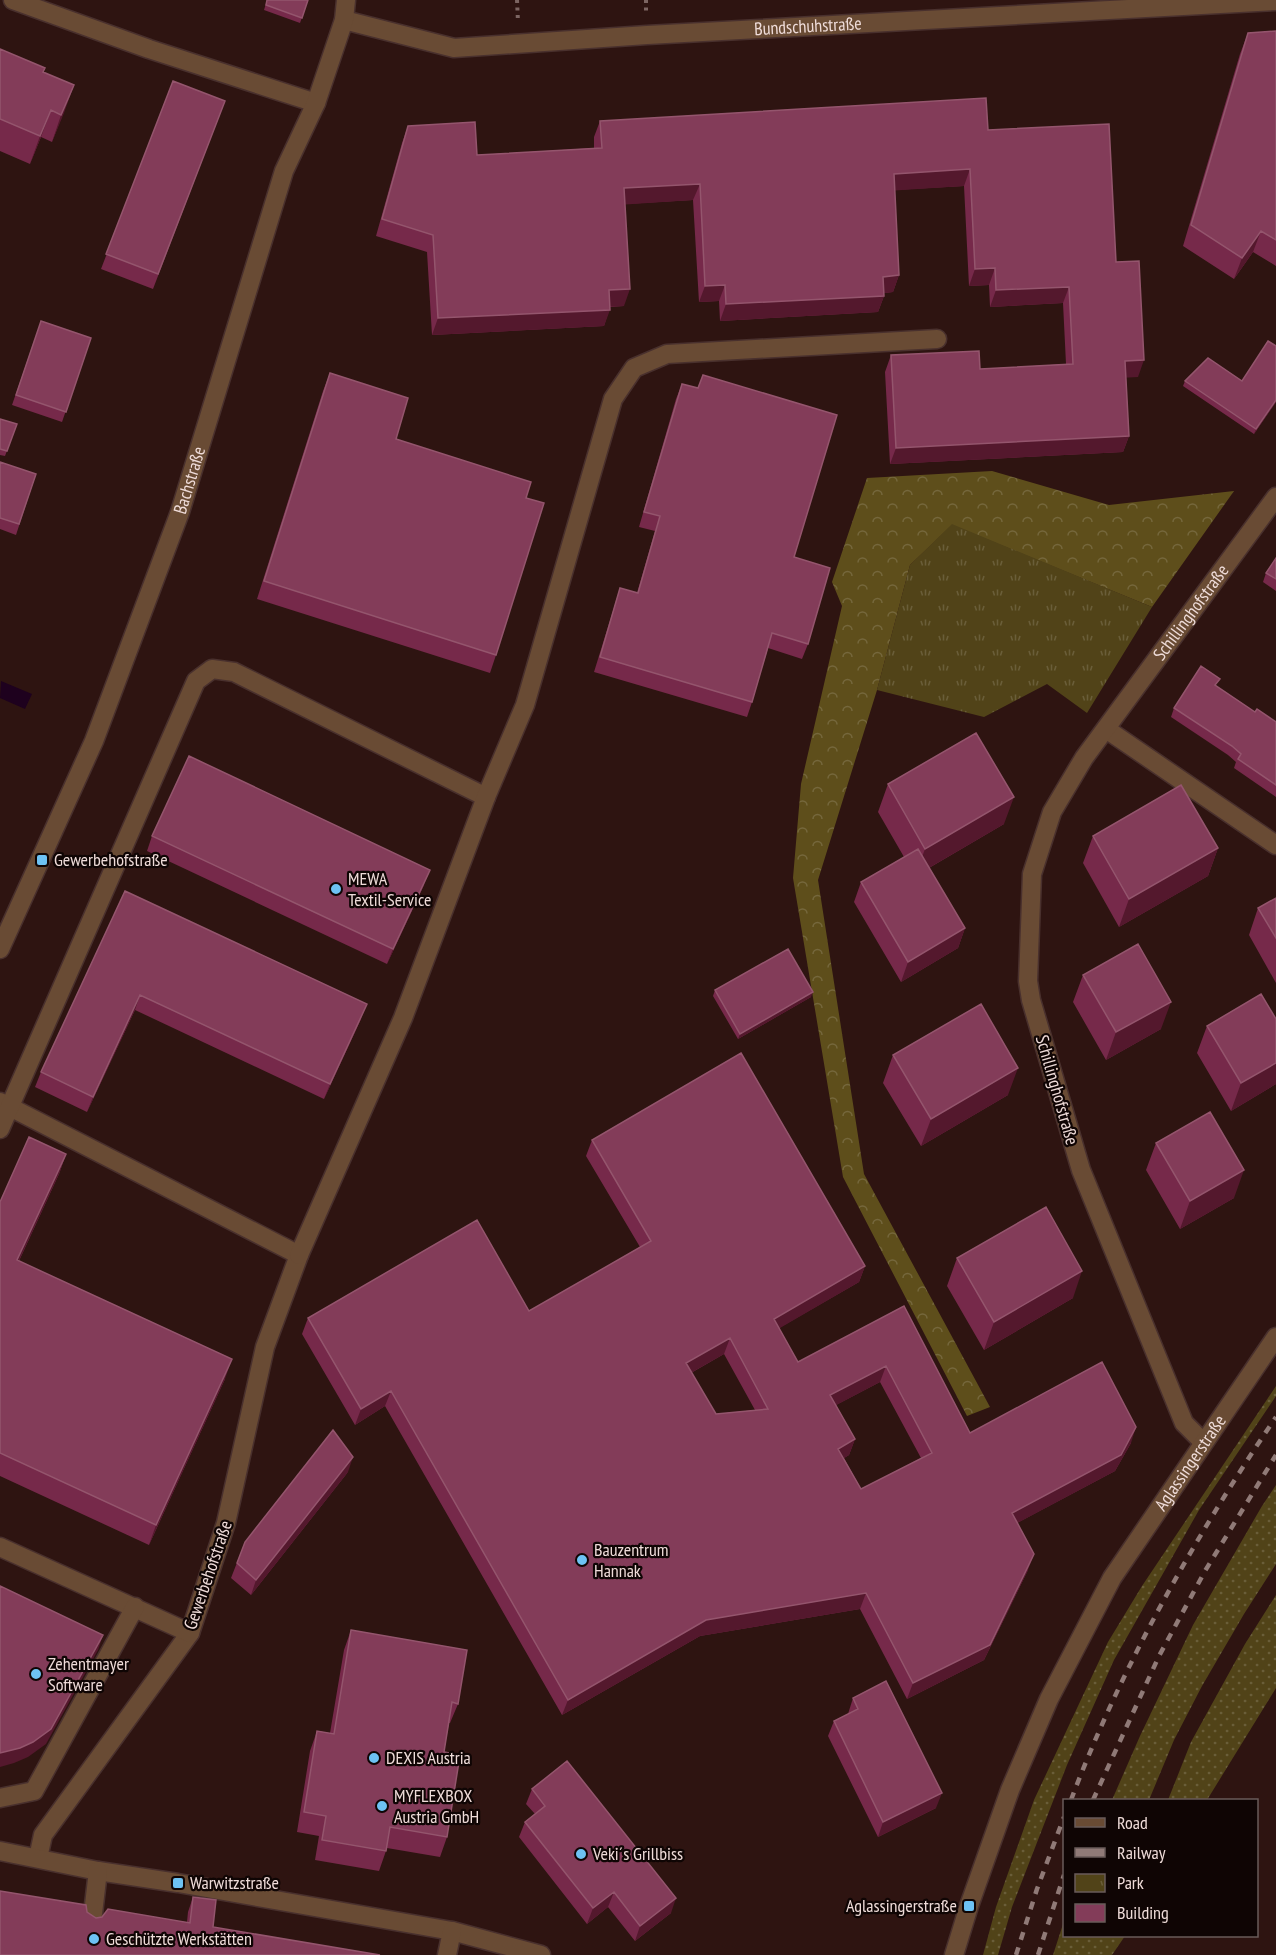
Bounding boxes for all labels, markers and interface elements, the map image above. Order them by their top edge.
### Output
street label: Bundschuhstraße [753,11,862,40]
street label: Bachstraße [168,444,210,517]
street label: Schillinghofstraße [1148,560,1233,665]
place label: Gewerbehofstraße [54,848,168,871]
marker: Gewerbehofstraße [35,853,49,867]
place label: MEWA Textil-Service [348,867,432,911]
marker: MEWA Textil-Service [329,882,343,896]
street label: Schillinghofstraße [1031,1032,1084,1148]
street label: Aglassingerstraße [1149,1410,1231,1515]
street label: Gewerbehofstraße [178,1517,237,1632]
place label: Bauzentrum Hannak [594,1538,669,1582]
marker: Bauzentrum Hannak [575,1553,589,1567]
place label: Zehentmayer Software [48,1652,129,1696]
marker: Zehentmayer Software [29,1667,43,1681]
place label: DEXIS Austria [386,1746,471,1769]
marker: DEXIS Austria [367,1751,381,1765]
place label: MYFLEXBOX Austria GmbH [394,1784,479,1828]
marker: MYFLEXBOX Austria GmbH [375,1799,389,1813]
legend [1063,1799,1258,1937]
text: Road [1117,1811,1148,1834]
text: Railway [1117,1841,1166,1864]
place label: Veki´s Grillbiss [592,1842,683,1865]
marker: Veki´s Grillbiss [574,1847,588,1861]
place label: Warwitzstraße [190,1871,279,1894]
text: Park [1117,1871,1144,1894]
marker: Warwitzstraße [171,1876,185,1890]
place label: Aglassingerstraße [846,1894,957,1917]
marker: Aglassingerstraße [962,1899,976,1913]
text: Building [1117,1901,1169,1924]
place label: Geschützte Werkstätten [106,1927,252,1950]
marker: Geschützte Werkstätten [87,1932,101,1946]

